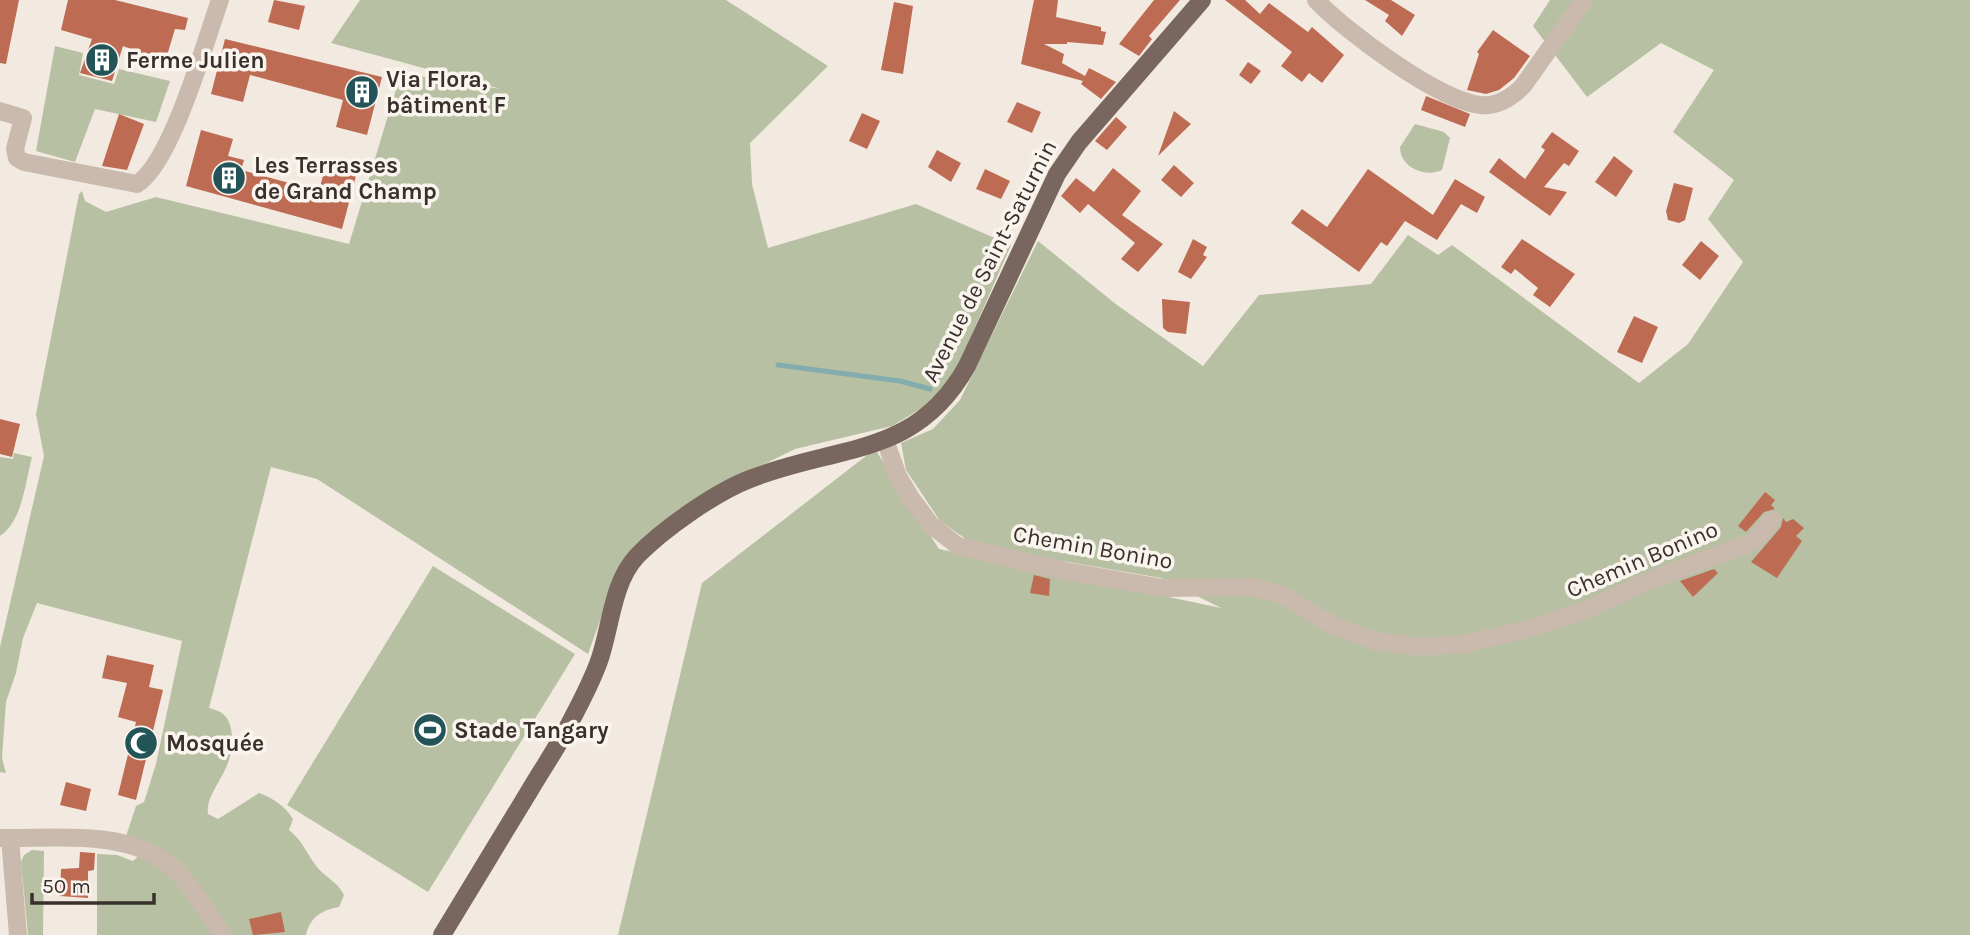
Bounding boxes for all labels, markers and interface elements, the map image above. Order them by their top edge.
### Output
building icon: Ferme Julien [83,41,121,79]
place label: Ferme Julien [126,47,265,74]
place label: Via Flora, bâtiment F [386,66,506,119]
building icon: Via Flora, bâtiment F [343,73,381,111]
street label: Avenue de Saint-Saturnin [917,136,1062,387]
place label: Les Terrasses de Grand Champ [254,152,437,205]
building icon: Les Terrasses de Grand Champ [210,159,248,197]
street label: Chemin Bonino [1563,515,1722,603]
street label: Chemin Bonino [1011,520,1175,575]
sports icon: Stade Tangary [411,711,449,749]
place label: Stade Tangary [454,717,609,744]
mosque icon: Mosquée [122,724,160,762]
place label: Mosquée [166,730,264,757]
scale bar [32,862,154,906]
text: 50 m [42,874,91,898]

